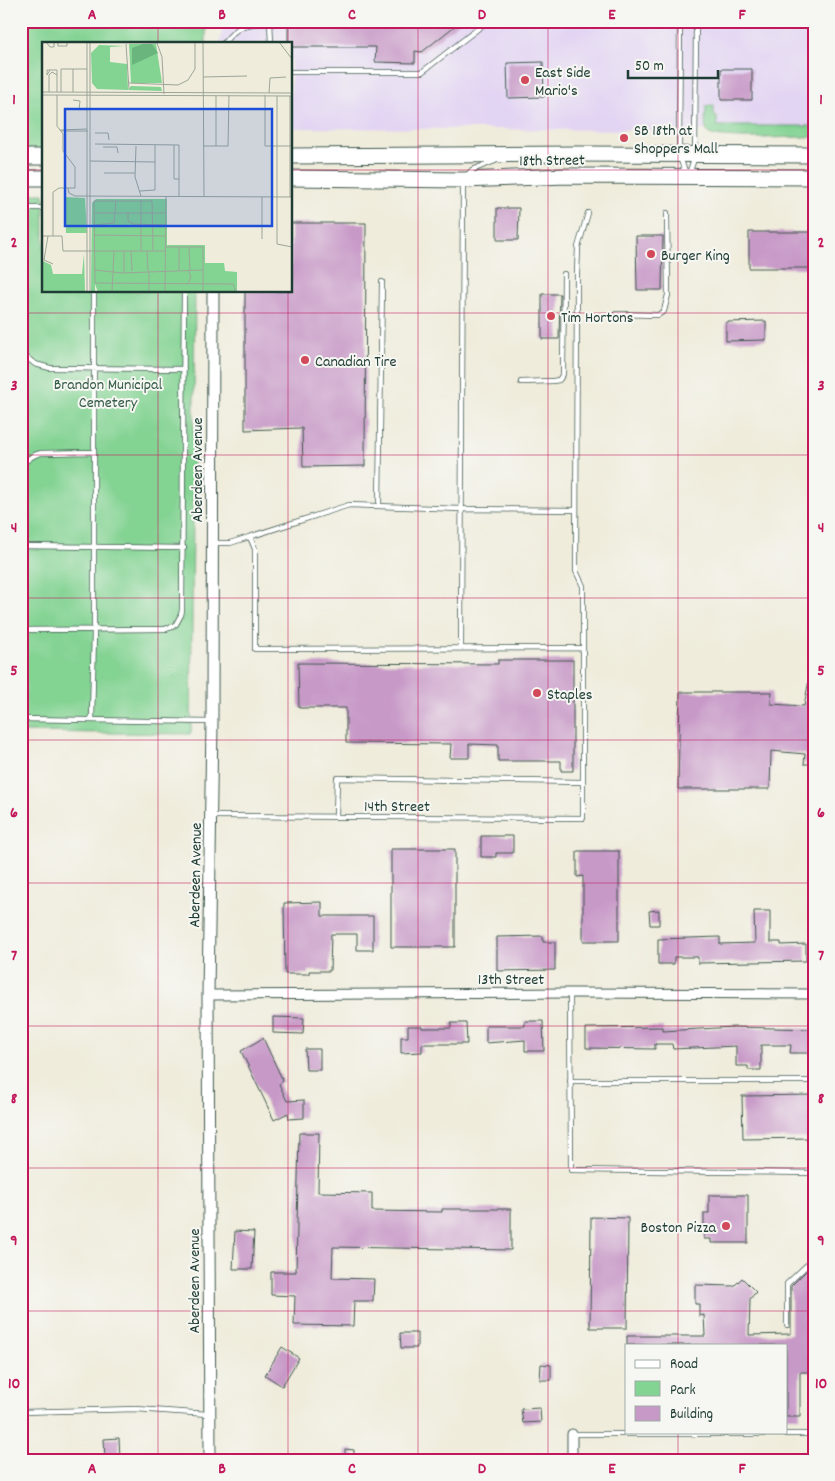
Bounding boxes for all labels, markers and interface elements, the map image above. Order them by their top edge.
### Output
text: A [88,4,97,27]
text: B [218,4,226,27]
text: C [348,4,356,27]
text: D [478,4,487,27]
text: E [608,4,616,27]
text: F [738,4,746,27]
inset map [42,42,292,292]
scale bar [628,48,718,80]
text: 50 m [635,56,664,78]
place label: East Side Mario's [535,62,591,103]
marker: East Side Mario's [519,74,531,86]
text: 1 [12,89,16,112]
text: 1 [819,89,823,112]
place label: SB 18th at Shoppers Mall [634,120,718,161]
marker: SB 18th at Shoppers Mall [618,132,630,144]
street label: 18th Street [519,149,585,174]
text: 2 [11,232,18,255]
text: 2 [818,232,825,255]
place label: Burger King [661,245,730,268]
marker: Burger King [645,248,657,260]
place label: Tim Hortons [561,307,634,330]
marker: Tim Hortons [545,310,557,322]
place label: Canadian Tire [315,351,397,374]
marker: Canadian Tire [299,354,311,366]
park label: Brandon Municipal Cemetery [54,374,163,415]
text: 3 [10,375,18,398]
text: 3 [817,375,825,398]
street label: Aberdeen Avenue [187,417,210,523]
text: 4 [11,517,17,540]
text: 4 [818,517,824,540]
text: 5 [10,660,18,683]
text: 5 [817,660,825,683]
place label: Staples [547,684,593,707]
marker: Staples [531,687,543,699]
street label: 14th Street [364,796,430,819]
text: 6 [10,802,18,825]
text: 6 [817,802,825,825]
street label: Aberdeen Avenue [184,822,209,928]
text: 7 [11,945,17,968]
text: 7 [818,945,824,968]
street label: 13th Street [478,969,544,992]
text: 8 [11,1088,18,1111]
text: 8 [818,1088,825,1111]
place label: Boston Pizza [641,1217,716,1240]
marker: Boston Pizza [720,1220,732,1232]
street label: Aberdeen Avenue [184,1228,207,1334]
text: 9 [10,1230,18,1253]
text: 9 [817,1230,825,1253]
legend [625,1344,788,1434]
text: Road [670,1354,698,1376]
text: 10 [8,1373,20,1396]
text: 10 [815,1373,827,1396]
text: Park [670,1380,696,1402]
text: Building [670,1404,713,1426]
text: A [88,1458,97,1481]
text: B [218,1458,226,1481]
text: C [348,1458,356,1481]
text: D [478,1458,487,1481]
text: E [608,1458,616,1481]
text: F [738,1458,746,1481]

